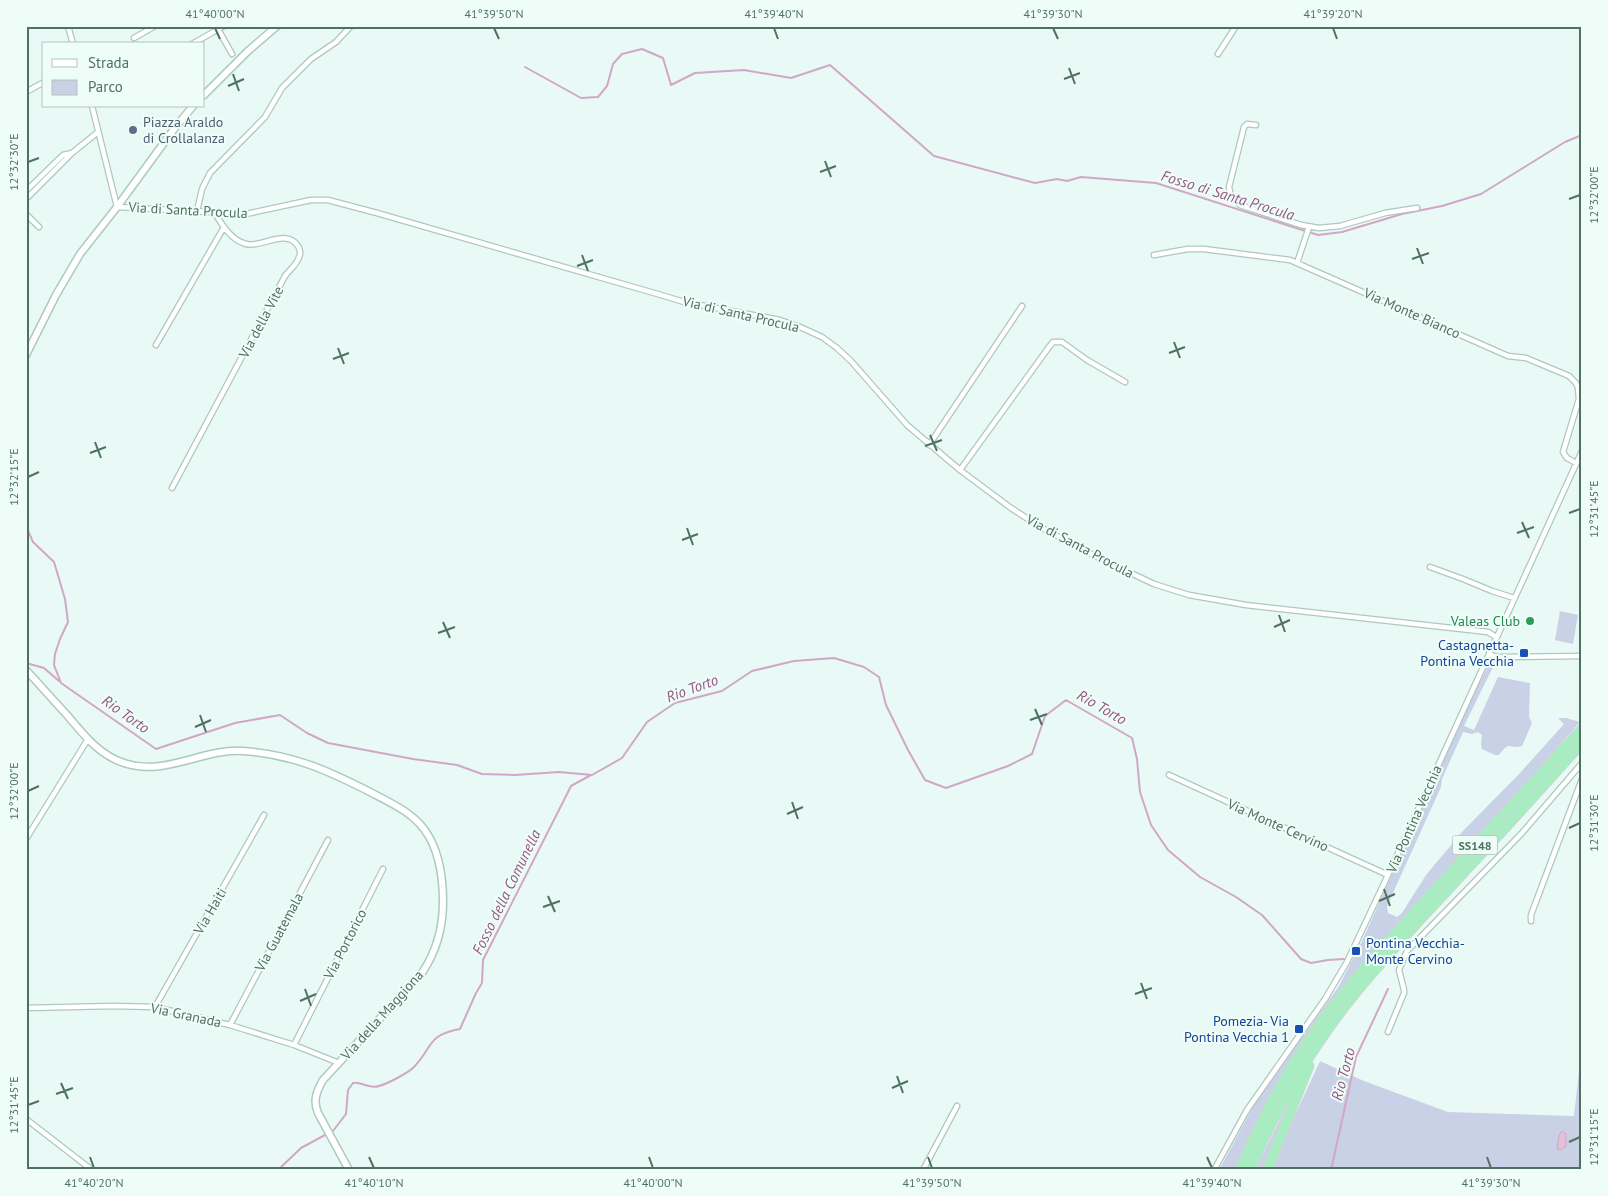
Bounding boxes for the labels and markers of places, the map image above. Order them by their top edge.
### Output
place label: Piazza Araldo di Crollalanza [143,113,225,147]
marker: Piazza Araldo di Crollalanza [127,124,139,136]
place label: Valeas Club [1450,612,1520,630]
marker: Valeas Club [1524,615,1536,627]
place label: Castagnetta- Pontina Vecchia [1420,636,1514,670]
marker: Castagnetta- Pontina Vecchia [1518,647,1530,659]
place label: Pontina Vecchia- Monte Cervino [1366,934,1465,968]
marker: Pontina Vecchia- Monte Cervino [1350,945,1362,957]
place label: Pomezia- Via Pontina Vecchia 1 [1184,1012,1289,1046]
marker: Pomezia- Via Pontina Vecchia 1 [1293,1023,1305,1035]

